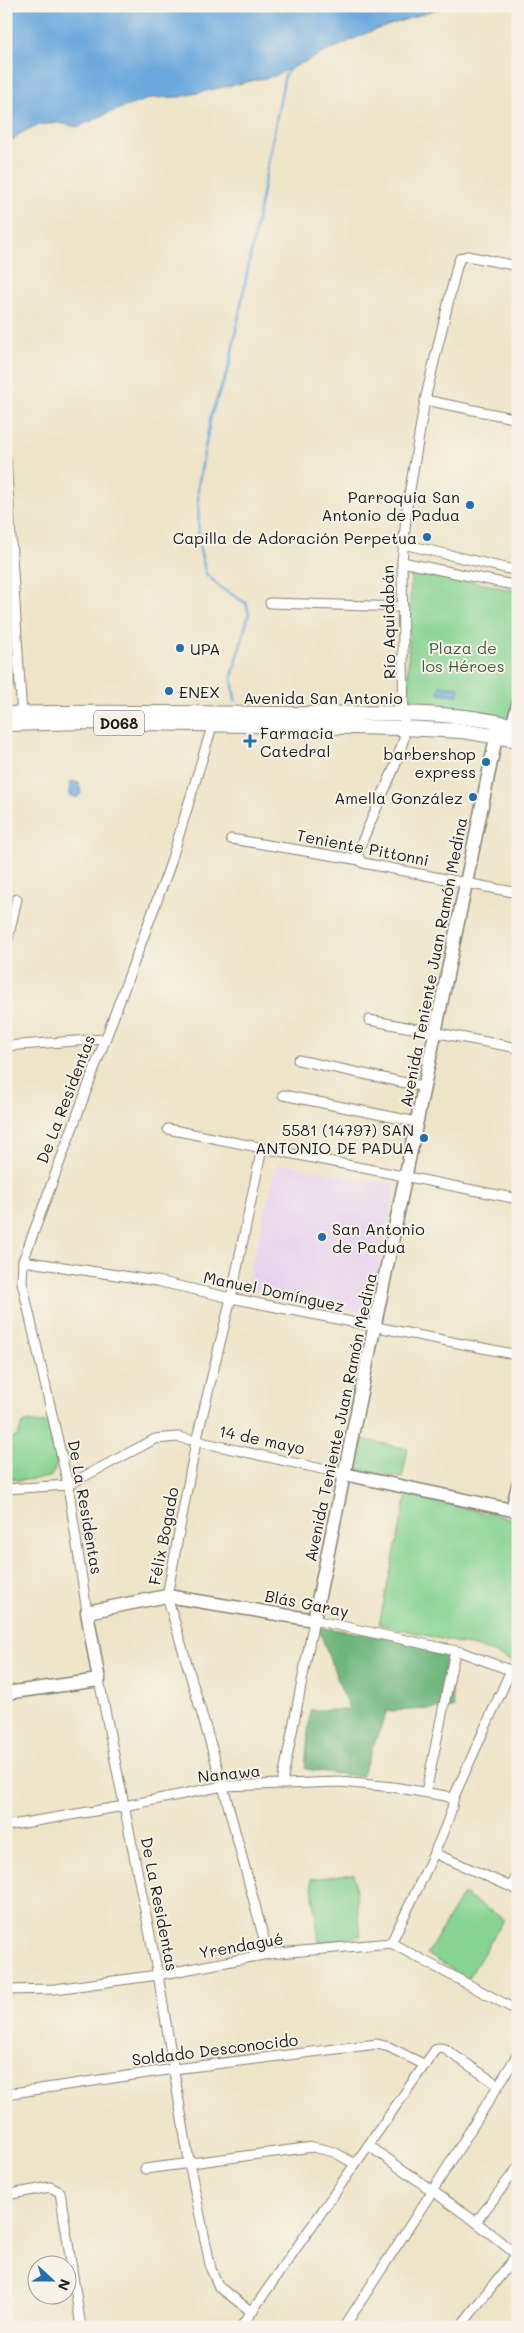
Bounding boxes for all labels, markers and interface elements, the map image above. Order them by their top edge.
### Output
place label: Parroquia San Antonio de Padua [321,486,460,525]
marker: Parroquia San Antonio de Padua [464,499,476,511]
place label: Capilla de Adoración Perpetua [173,527,417,548]
marker: Capilla de Adoración Perpetua [421,531,433,543]
street label: Río Aquidabán [377,565,399,679]
park label: Plaza de los Héroes [422,637,504,676]
place label: UPA [190,638,220,659]
marker: UPA [174,642,186,654]
place label: ENEX [179,681,220,702]
marker: ENEX [163,685,175,697]
street label: Avenida San Antonio [243,687,403,708]
road number: D068 [94,710,144,736]
place label: Farmacia Catedral [260,722,334,761]
marker: Farmacia Catedral [244,735,256,747]
place label: barbershop express [384,743,476,782]
marker: barbershop express [480,756,492,768]
place label: Amella González [334,787,463,808]
marker: Amella González [467,791,479,803]
street label: Avenida Teniente Juan Ramón Medina [395,815,471,1109]
street label: Teniente Pittonni [295,824,431,870]
street label: De La Residentas [31,1032,99,1166]
place label: 5581 (14797) SAN ANTONIO DE PADUA [255,1119,414,1158]
marker: 5581 (14797) SAN ANTONIO DE PADUA [418,1132,430,1144]
place label: San Antonio de Padua [332,1218,425,1257]
marker: San Antonio de Padua [316,1231,328,1243]
street label: Manuel Domínguez [202,1266,346,1316]
street label: Avenida Teniente Juan Ramón Medina [299,1271,381,1563]
street label: 14 de mayo [217,1420,307,1458]
street label: De La Residentas [64,1438,108,1576]
street label: Félix Bogado [143,1485,183,1587]
street label: Blás Garay [263,1585,351,1621]
street label: Nanawa [197,1759,261,1787]
street label: De La Residentas [137,1835,183,1973]
street label: Yrendagué [197,1927,285,1963]
street label: Soldado Desconocido [131,2028,299,2070]
north arrow [28,2256,78,2306]
text: N [54,2276,75,2293]

